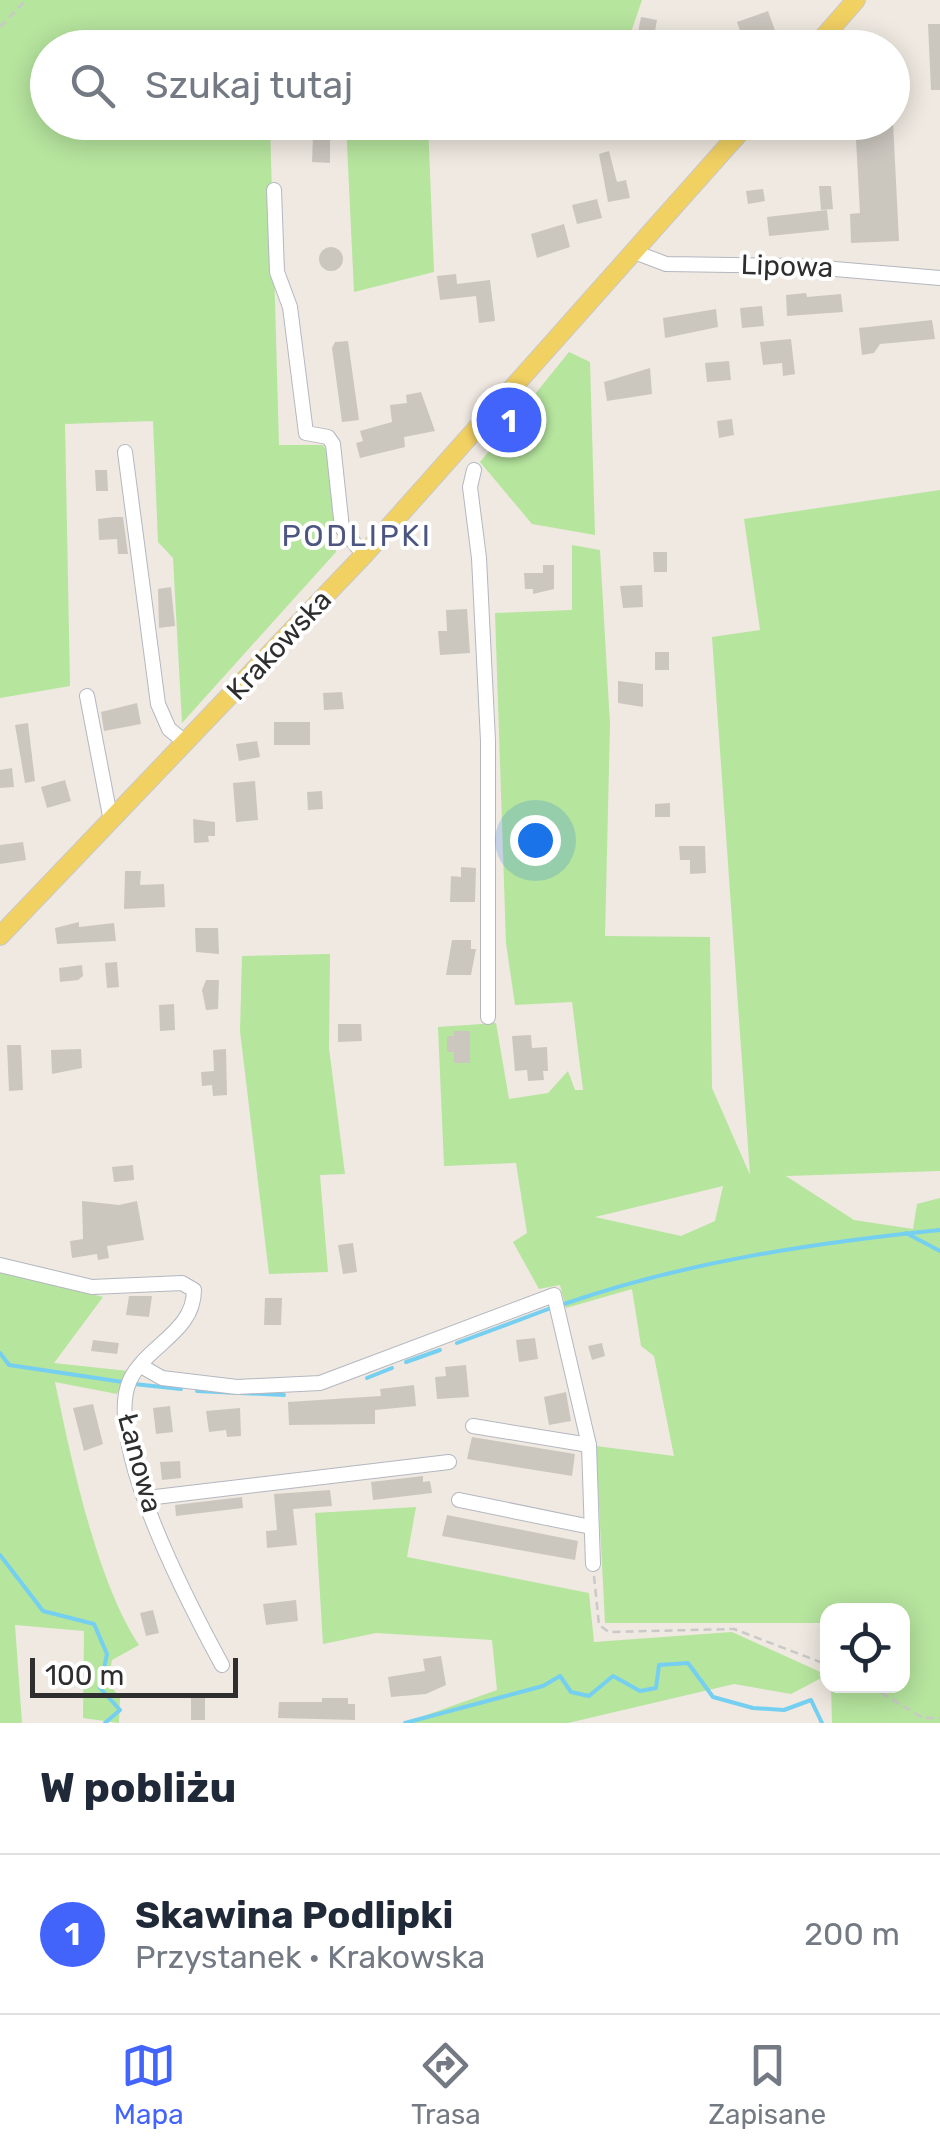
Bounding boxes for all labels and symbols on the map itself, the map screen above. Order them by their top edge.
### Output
street label: Lipowa [740,248,834,284]
pin: 1 [476,382,542,458]
district label: PODLIPKI [282,518,432,554]
street label: Krakowska [220,583,338,707]
your location [510,815,561,866]
street label: Łanowa [111,1410,169,1516]
scale bar [30,1653,238,1698]

